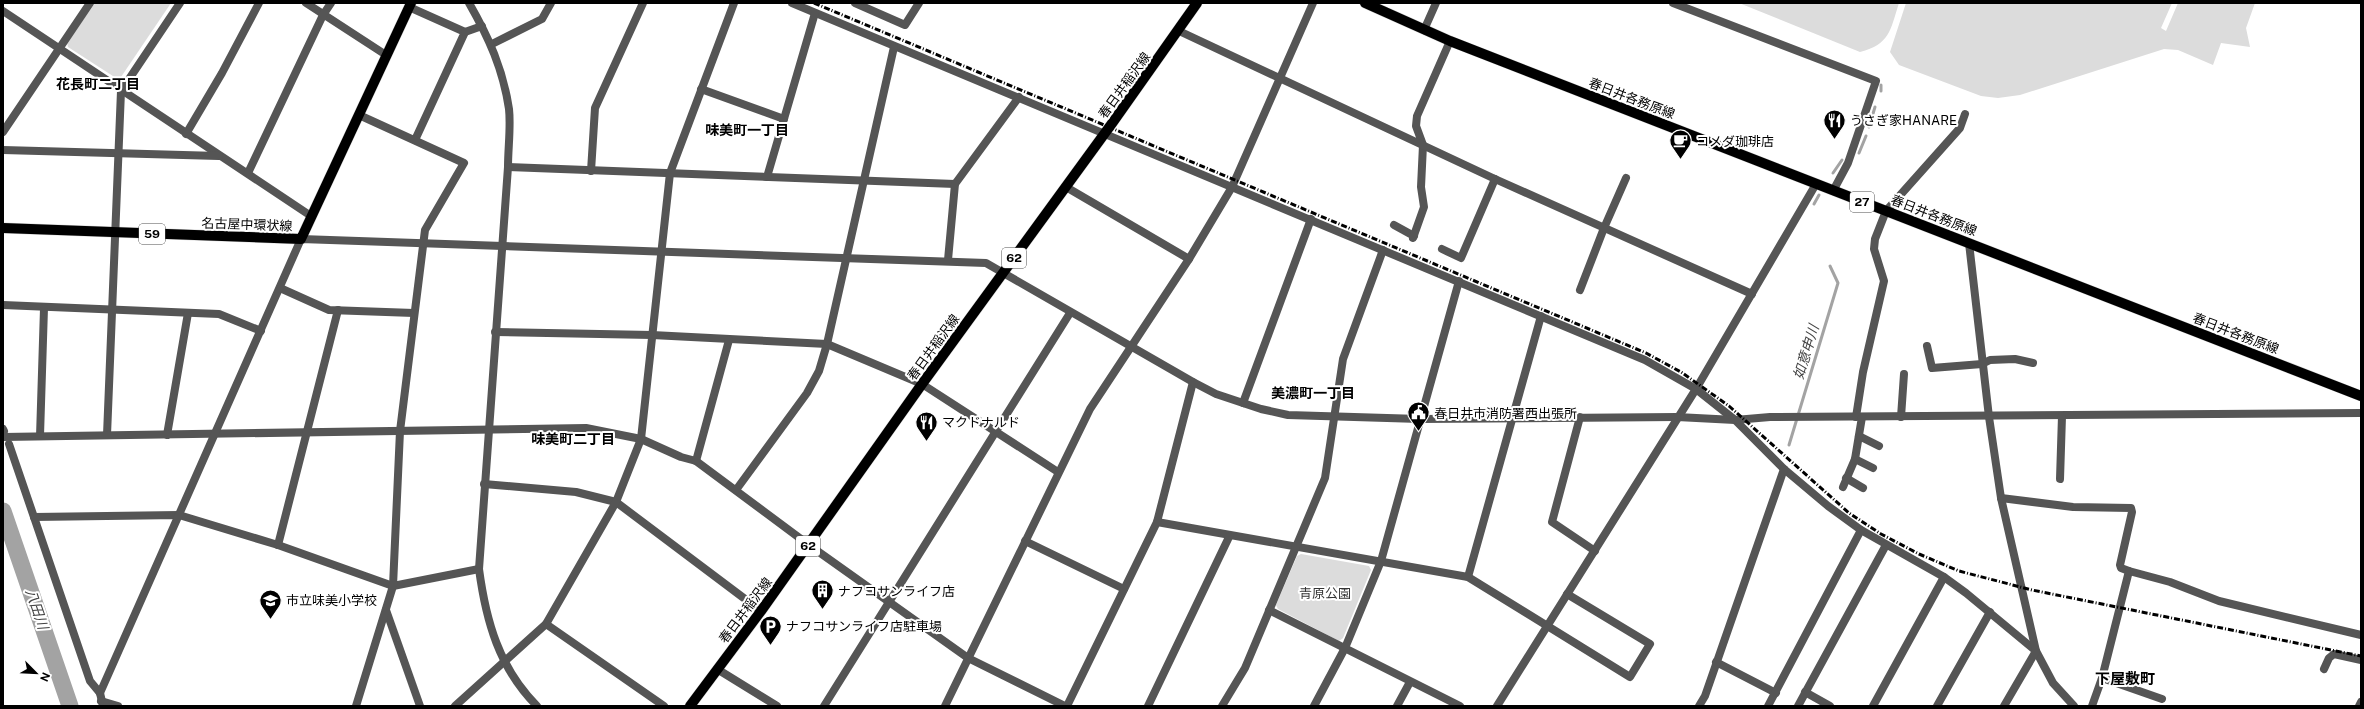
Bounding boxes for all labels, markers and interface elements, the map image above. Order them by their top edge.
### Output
street label: 春日井稲沢線 [1095,49,1153,121]
street label: 春日井各務原線 [1587,75,1677,122]
district label: 花長町二丁目 [56,76,140,92]
restaurant icon: うさぎ家HANARE [1821,107,1847,140]
place label: うさぎ家HANARE [1850,113,1957,128]
district label: 味美町一丁目 [705,122,789,138]
cafe icon: コメダ珈琲店 [1668,128,1694,161]
place label: コメダ珈琲店 [1696,134,1774,149]
road number: 27 [1850,192,1874,212]
street label: 春日井各務原線 [1889,192,1979,239]
street label: 名古屋中環状線 [201,215,293,234]
road number: 59 [139,224,165,244]
road number: 62 [1002,248,1026,268]
street label: 春日井各務原線 [2191,310,2281,357]
street label: 春日井稲沢線 [904,311,962,383]
water label: 如意申川 [1790,321,1822,381]
district label: 美濃町一丁目 [1271,385,1355,401]
public building icon: 春日井市消防署西出張所 [1405,400,1431,433]
place label: 春日井市消防署西出張所 [1434,406,1577,421]
restaurant icon: マクドナルド [913,409,939,442]
place label: マクドナルド [942,415,1020,430]
district label: 味美町二丁目 [531,431,615,447]
road number: 62 [796,536,820,556]
street label: 春日井稲沢線 [716,575,775,646]
building icon: ナフコサンライフ店 [809,578,835,611]
place label: ナフコサンライフ店 [838,584,955,599]
park label: 青原公園 [1299,586,1351,601]
water label: 八田川 [23,587,52,633]
school or university icon: 市立味美小学校 [257,587,283,620]
place label: 市立味美小学校 [286,593,377,608]
parking icon: ナフコサンライフ店駐車場 [757,613,783,646]
place label: ナフコサンライフ店駐車場 [786,619,942,634]
north arrow [16,653,56,693]
district label: 下屋敷町 [2095,670,2155,687]
text: N [38,671,52,683]

